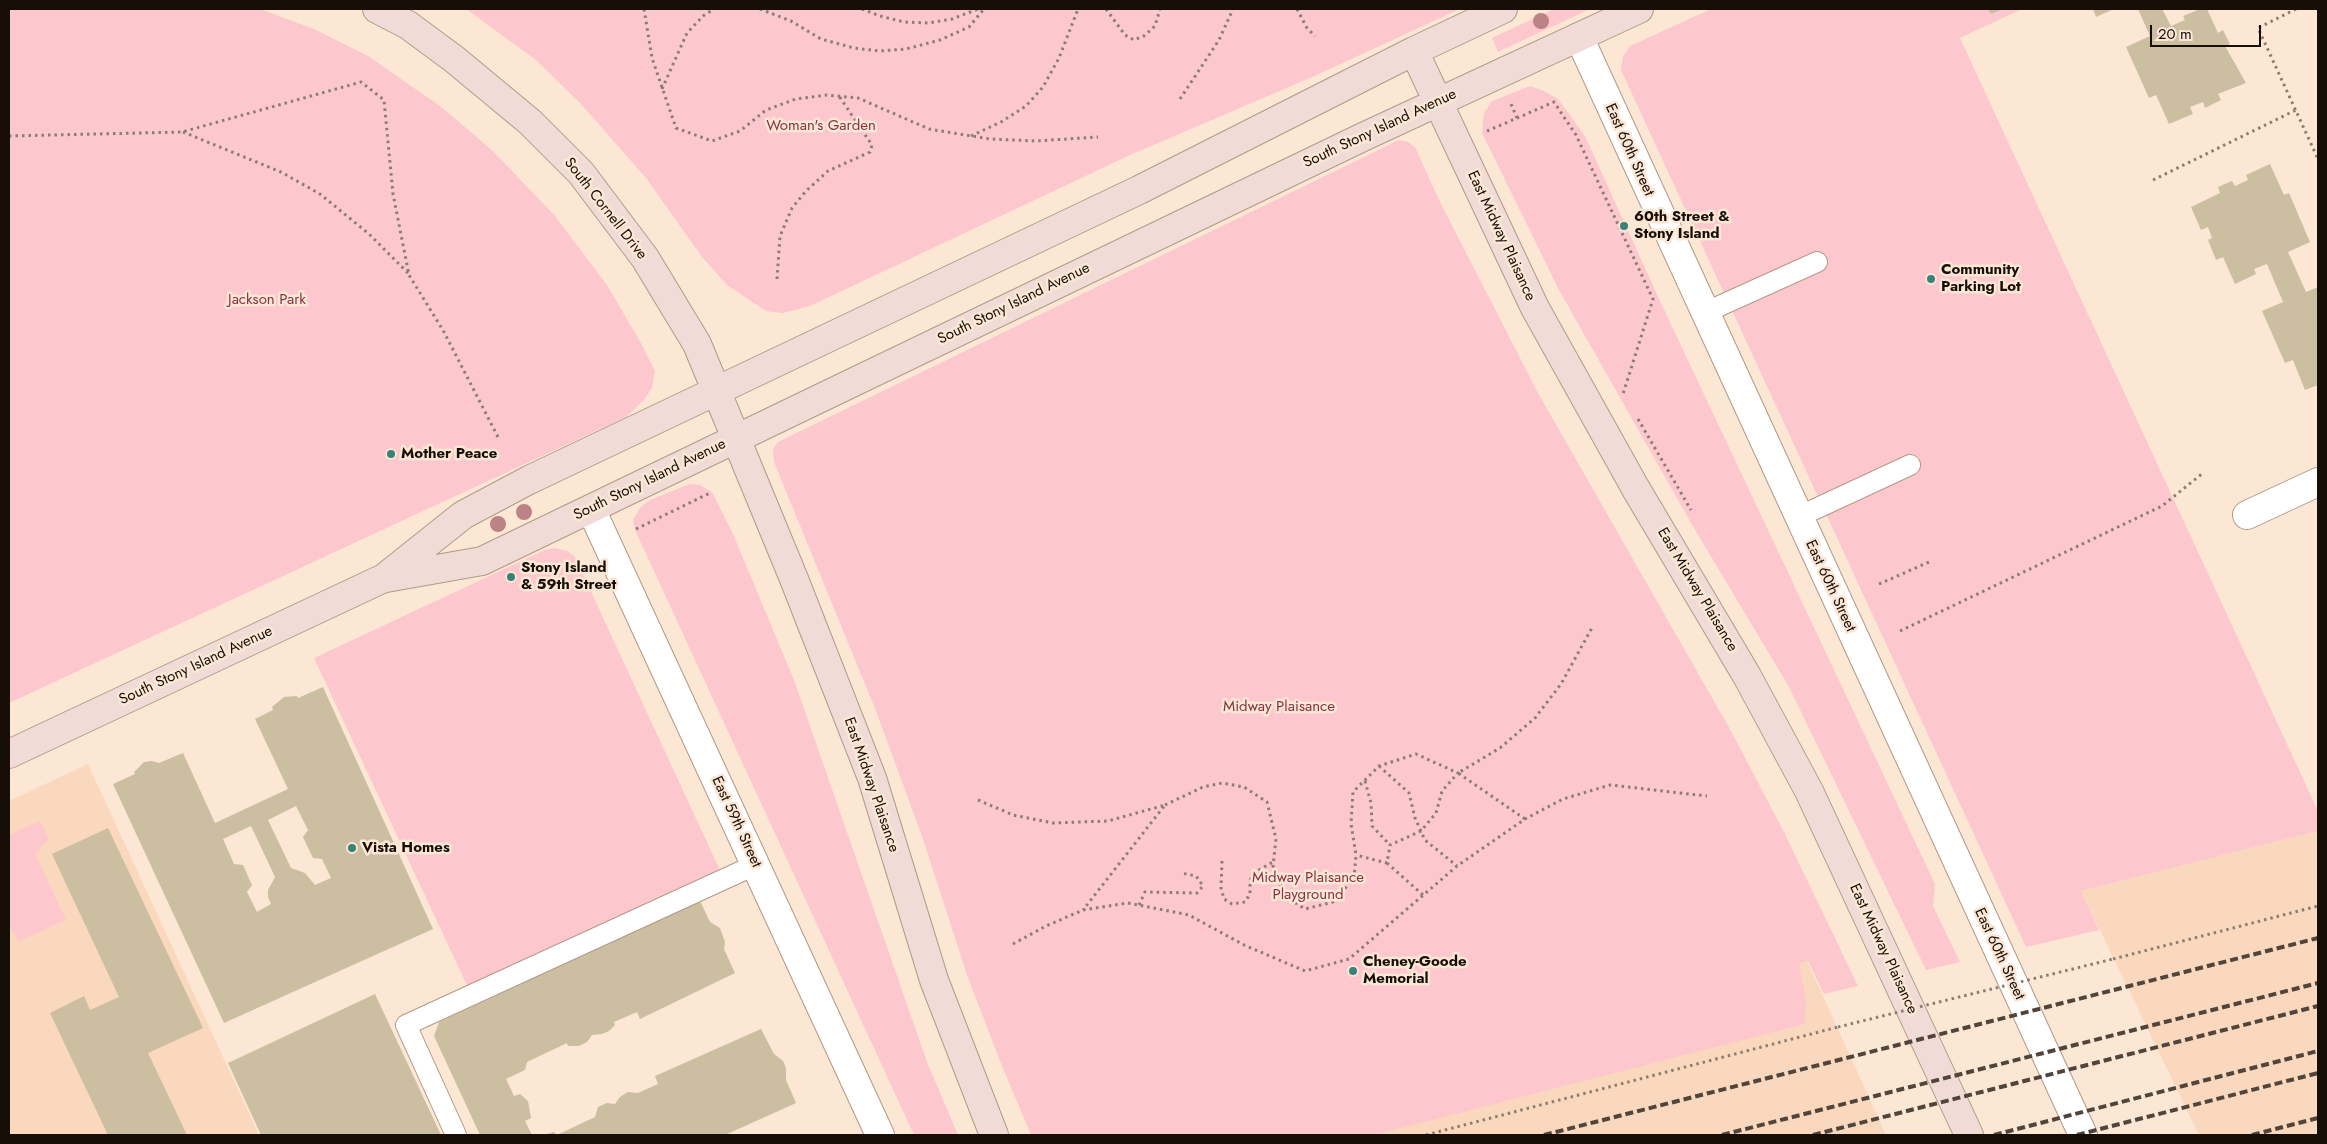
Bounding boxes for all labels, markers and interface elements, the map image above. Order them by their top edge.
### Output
scale bar [2152,15,2263,47]
text: 20 m [2158,23,2192,45]
street label: South Stony Island Avenue [1300,86,1460,172]
street label: East 60th Street [1601,101,1657,199]
park label: Woman's Garden [766,117,876,135]
street label: South Cornell Drive [560,155,650,263]
street label: East Midway Plaisance [1463,168,1539,304]
place label: 60th Street & Stony Island [1634,208,1730,243]
marker: 60th Street & Stony Island [1618,220,1630,232]
street label: South Stony Island Avenue [935,259,1093,349]
place label: Community Parking Lot [1941,261,2021,296]
marker: Community Parking Lot [1925,273,1937,285]
park label: Jackson Park [228,291,306,309]
street label: South Stony Island Avenue [571,435,729,525]
place label: Mother Peace [401,445,497,463]
marker: Mother Peace [385,448,397,460]
street label: East Midway Plaisance [1653,525,1741,655]
street label: East 60th Street [1801,537,1859,635]
place label: Stony Island & 59th Street [521,559,616,594]
marker: Stony Island & 59th Street [505,571,517,583]
street label: South Stony Island Avenue [116,623,276,709]
park label: Midway Plaisance [1223,698,1335,716]
street label: East Midway Plaisance [839,715,903,855]
street label: East 59th Street [707,774,765,870]
place label: Vista Homes [362,839,450,857]
marker: Vista Homes [346,842,358,854]
park label: Midway Plaisance Playground [1252,869,1364,904]
street label: East Midway Plaisance [1845,881,1921,1017]
street label: East 60th Street [1970,905,2028,1003]
place label: Cheney-Goode Memorial [1363,953,1467,988]
marker: Cheney-Goode Memorial [1347,965,1359,977]

